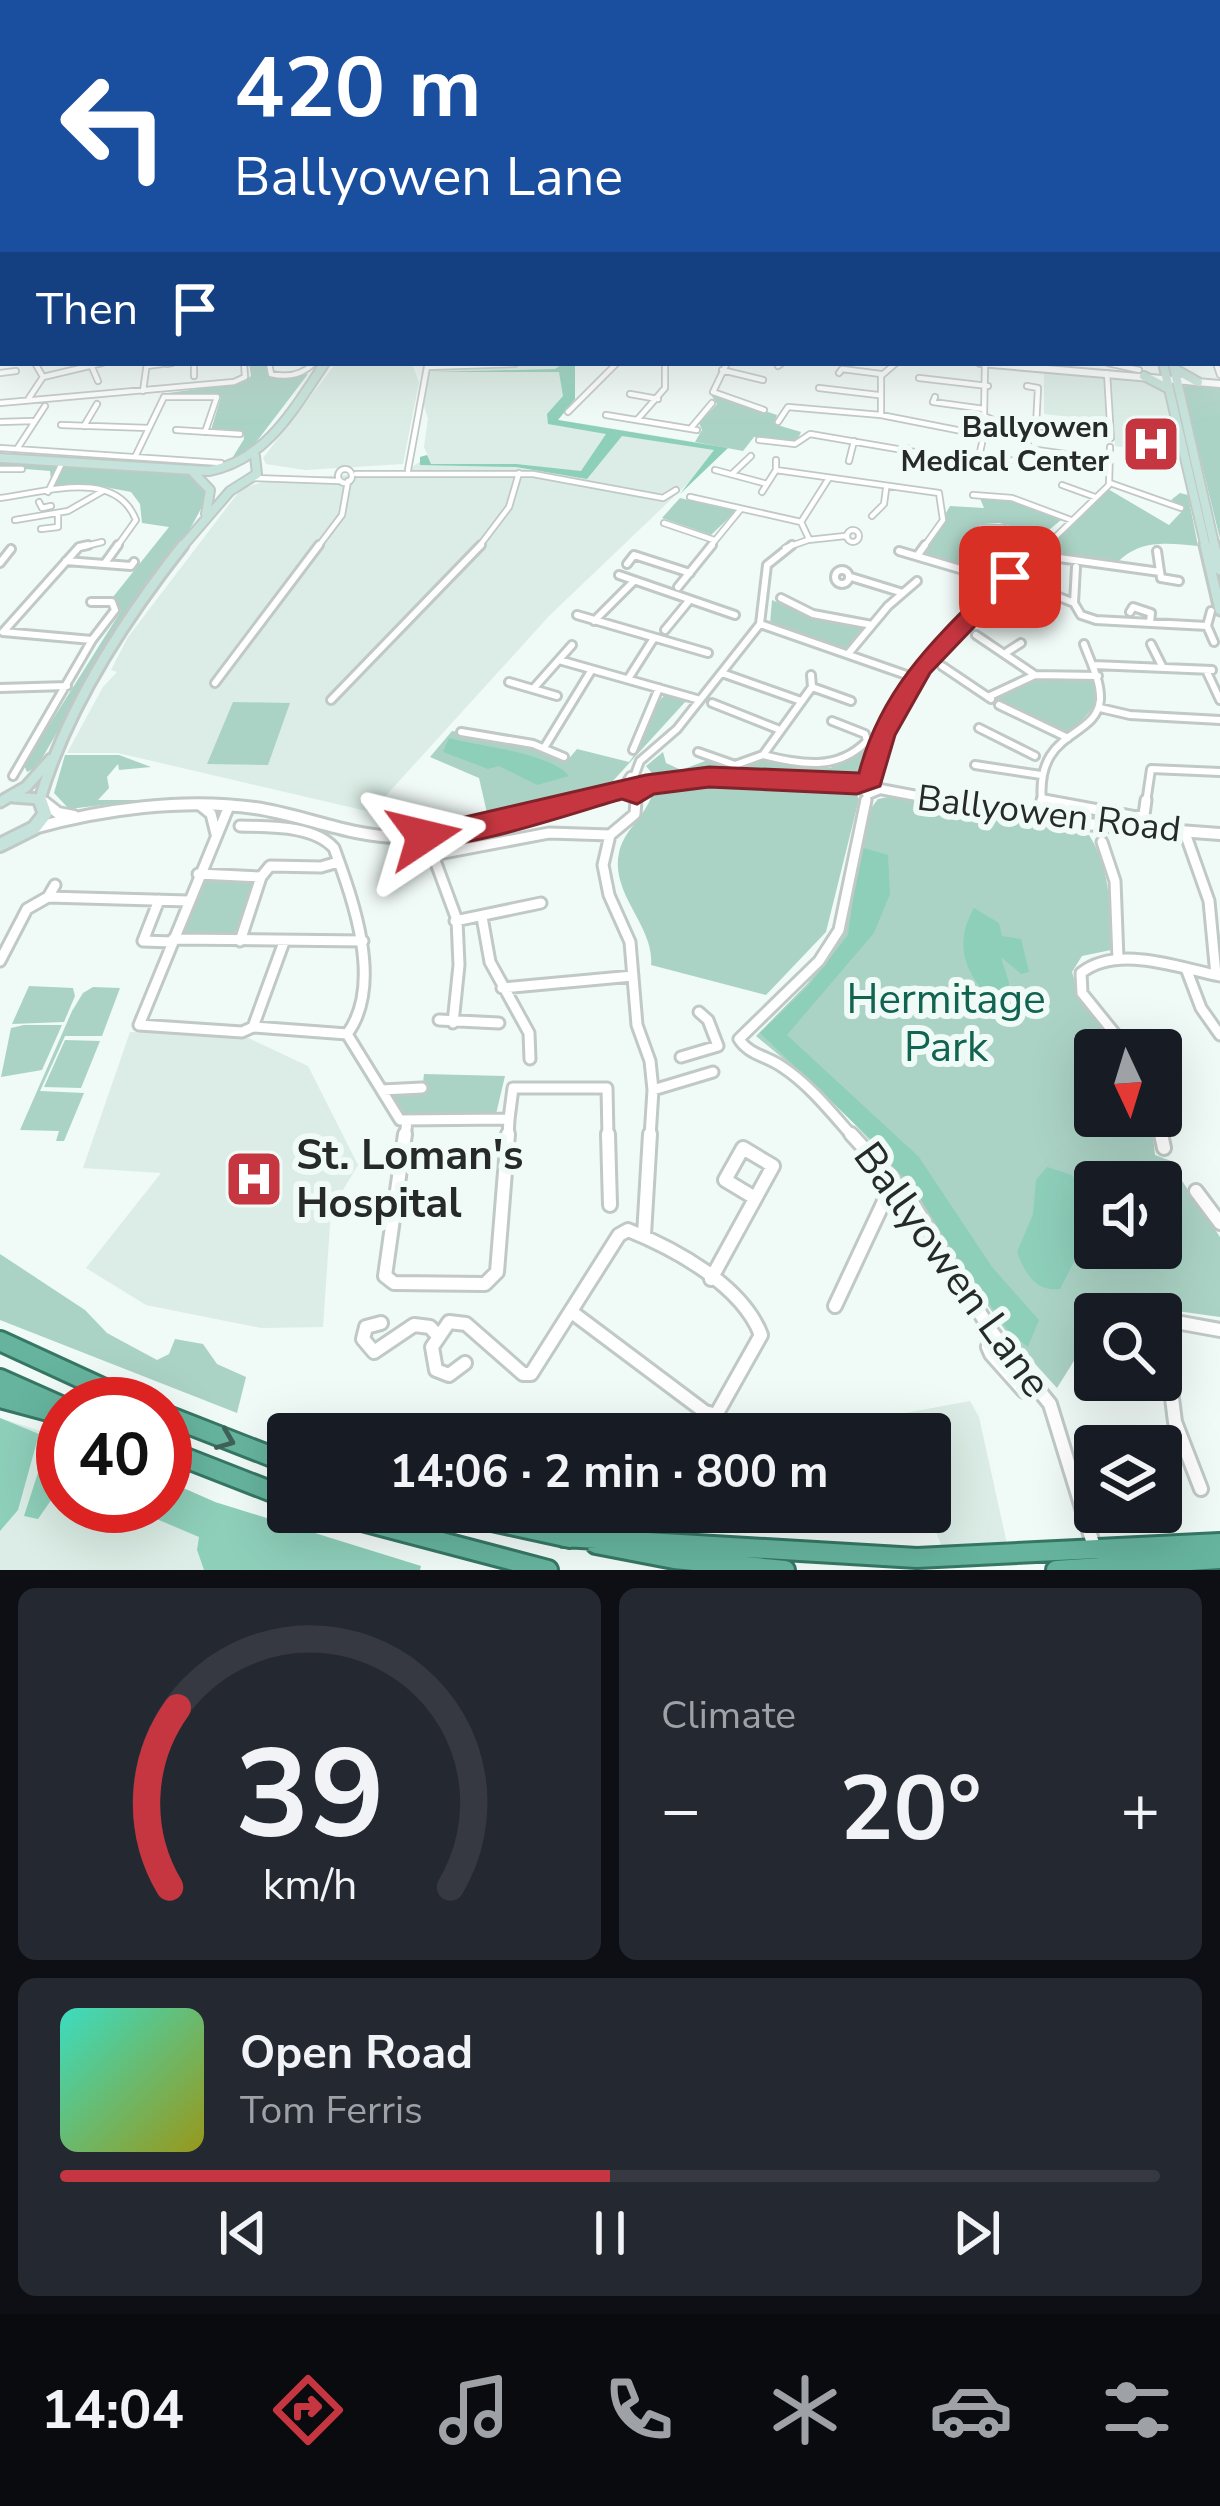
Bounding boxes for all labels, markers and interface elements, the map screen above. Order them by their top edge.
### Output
text: 420 m [234,31,482,146]
icon: left [36,48,192,204]
text: Ballyowen Lane [234,140,623,214]
icon: arrive [162,276,228,342]
text: Then [36,279,138,340]
place label: Ballyowen Medical Center [900,407,1109,482]
hospital icon: Ballyowen Medical Center [1120,413,1182,475]
pin [959,526,1061,628]
icon: arrive [977,544,1043,610]
position arrow [361,773,487,899]
street label: Ballyowen Road [915,774,1183,854]
park label: Hermitage Park [847,971,1045,1076]
north arrow [1074,1029,1182,1137]
map controls [1074,1029,1182,1533]
place label: St. Loman's Hospital [296,1127,524,1232]
street label: Ballyowen Lane [840,1131,1064,1409]
hospital icon: St. Loman's Hospital [223,1148,285,1210]
button: sound [1074,1161,1182,1269]
button: search [1074,1293,1182,1401]
speed limit sign: 40 [36,1377,192,1533]
button: layers [1074,1425,1182,1533]
one-way arrow [215,1426,236,1450]
text: 14:06 · 2 min · 800 m [389,1442,829,1503]
text: Climate [661,1689,796,1742]
text: 39 [235,1710,384,1880]
text: 20° [839,1748,982,1871]
text: − [661,1765,701,1855]
text: + [1120,1765,1160,1855]
text: km/h [262,1856,357,1914]
text: Open Road [240,2023,473,2084]
text: Tom Ferris [240,2084,423,2137]
icon: previous [210,2200,276,2266]
icon: pause [577,2200,643,2266]
icon: next [944,2200,1010,2266]
icon: directions [266,2368,350,2452]
icon: music [432,2368,516,2452]
icon: phone [597,2368,681,2452]
icon: climate [763,2368,847,2452]
icon: car [929,2368,1013,2452]
icon: filters [1095,2368,1179,2452]
text: 14:04 [41,2373,184,2447]

